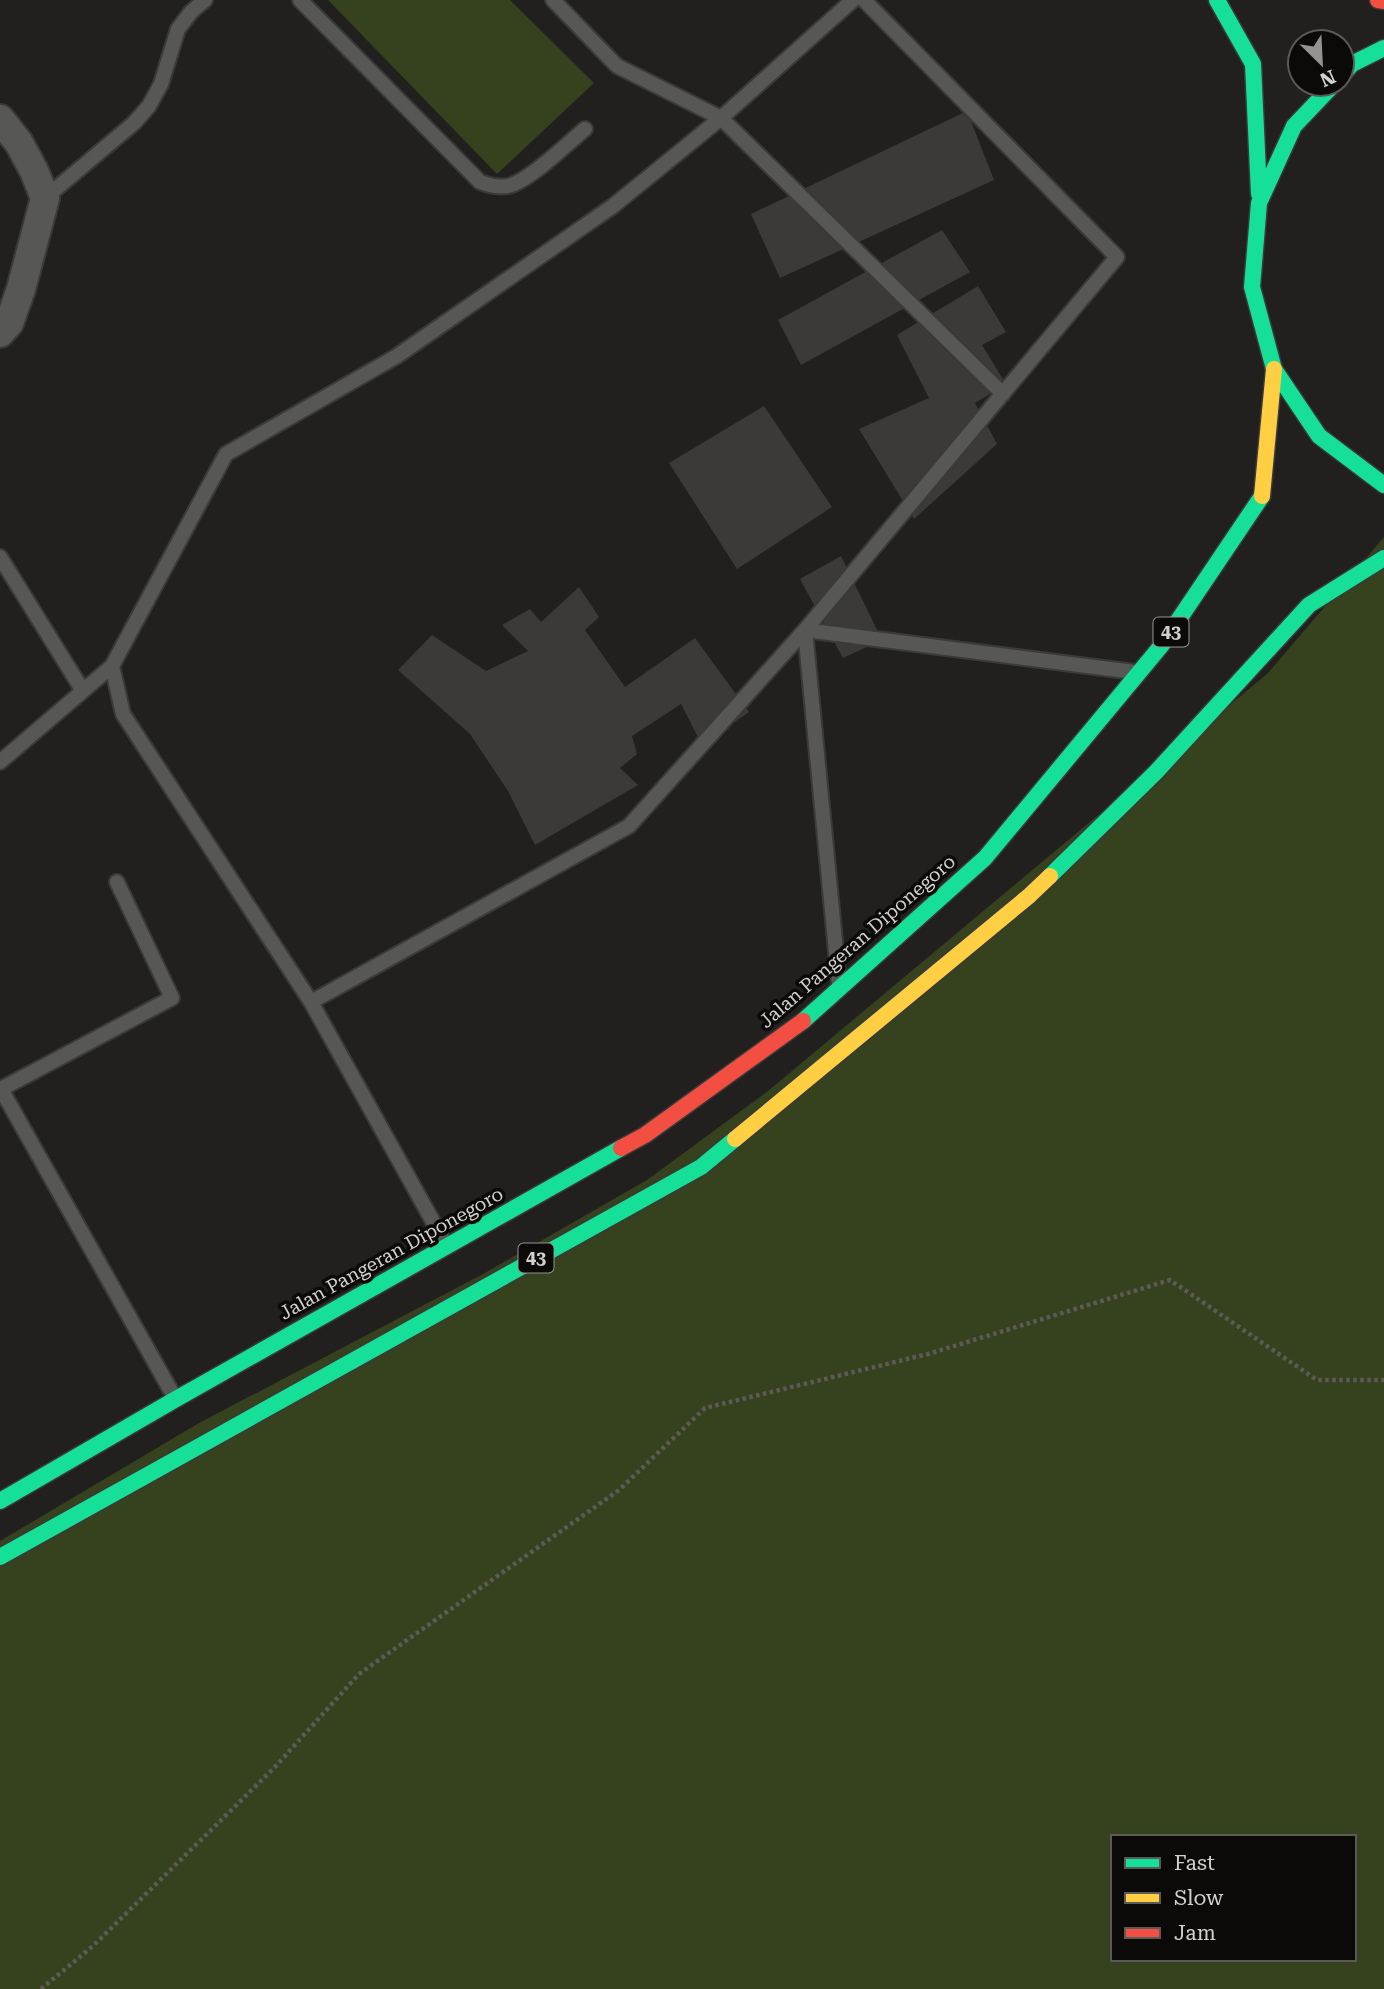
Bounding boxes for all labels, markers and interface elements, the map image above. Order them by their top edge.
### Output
north arrow [1286,28,1356,98]
text: N [1316,65,1339,92]
road number: 43 [1154,618,1188,646]
street label: Jalan Pangeran Diponegoro [755,850,960,1033]
street label: Jalan Pangeran Diponegoro [275,1182,507,1325]
road number: 43 [518,1244,554,1273]
legend [1111,1835,1356,1961]
text: Fast [1174,1851,1215,1875]
text: Slow [1174,1886,1224,1910]
text: Jam [1174,1921,1216,1945]

